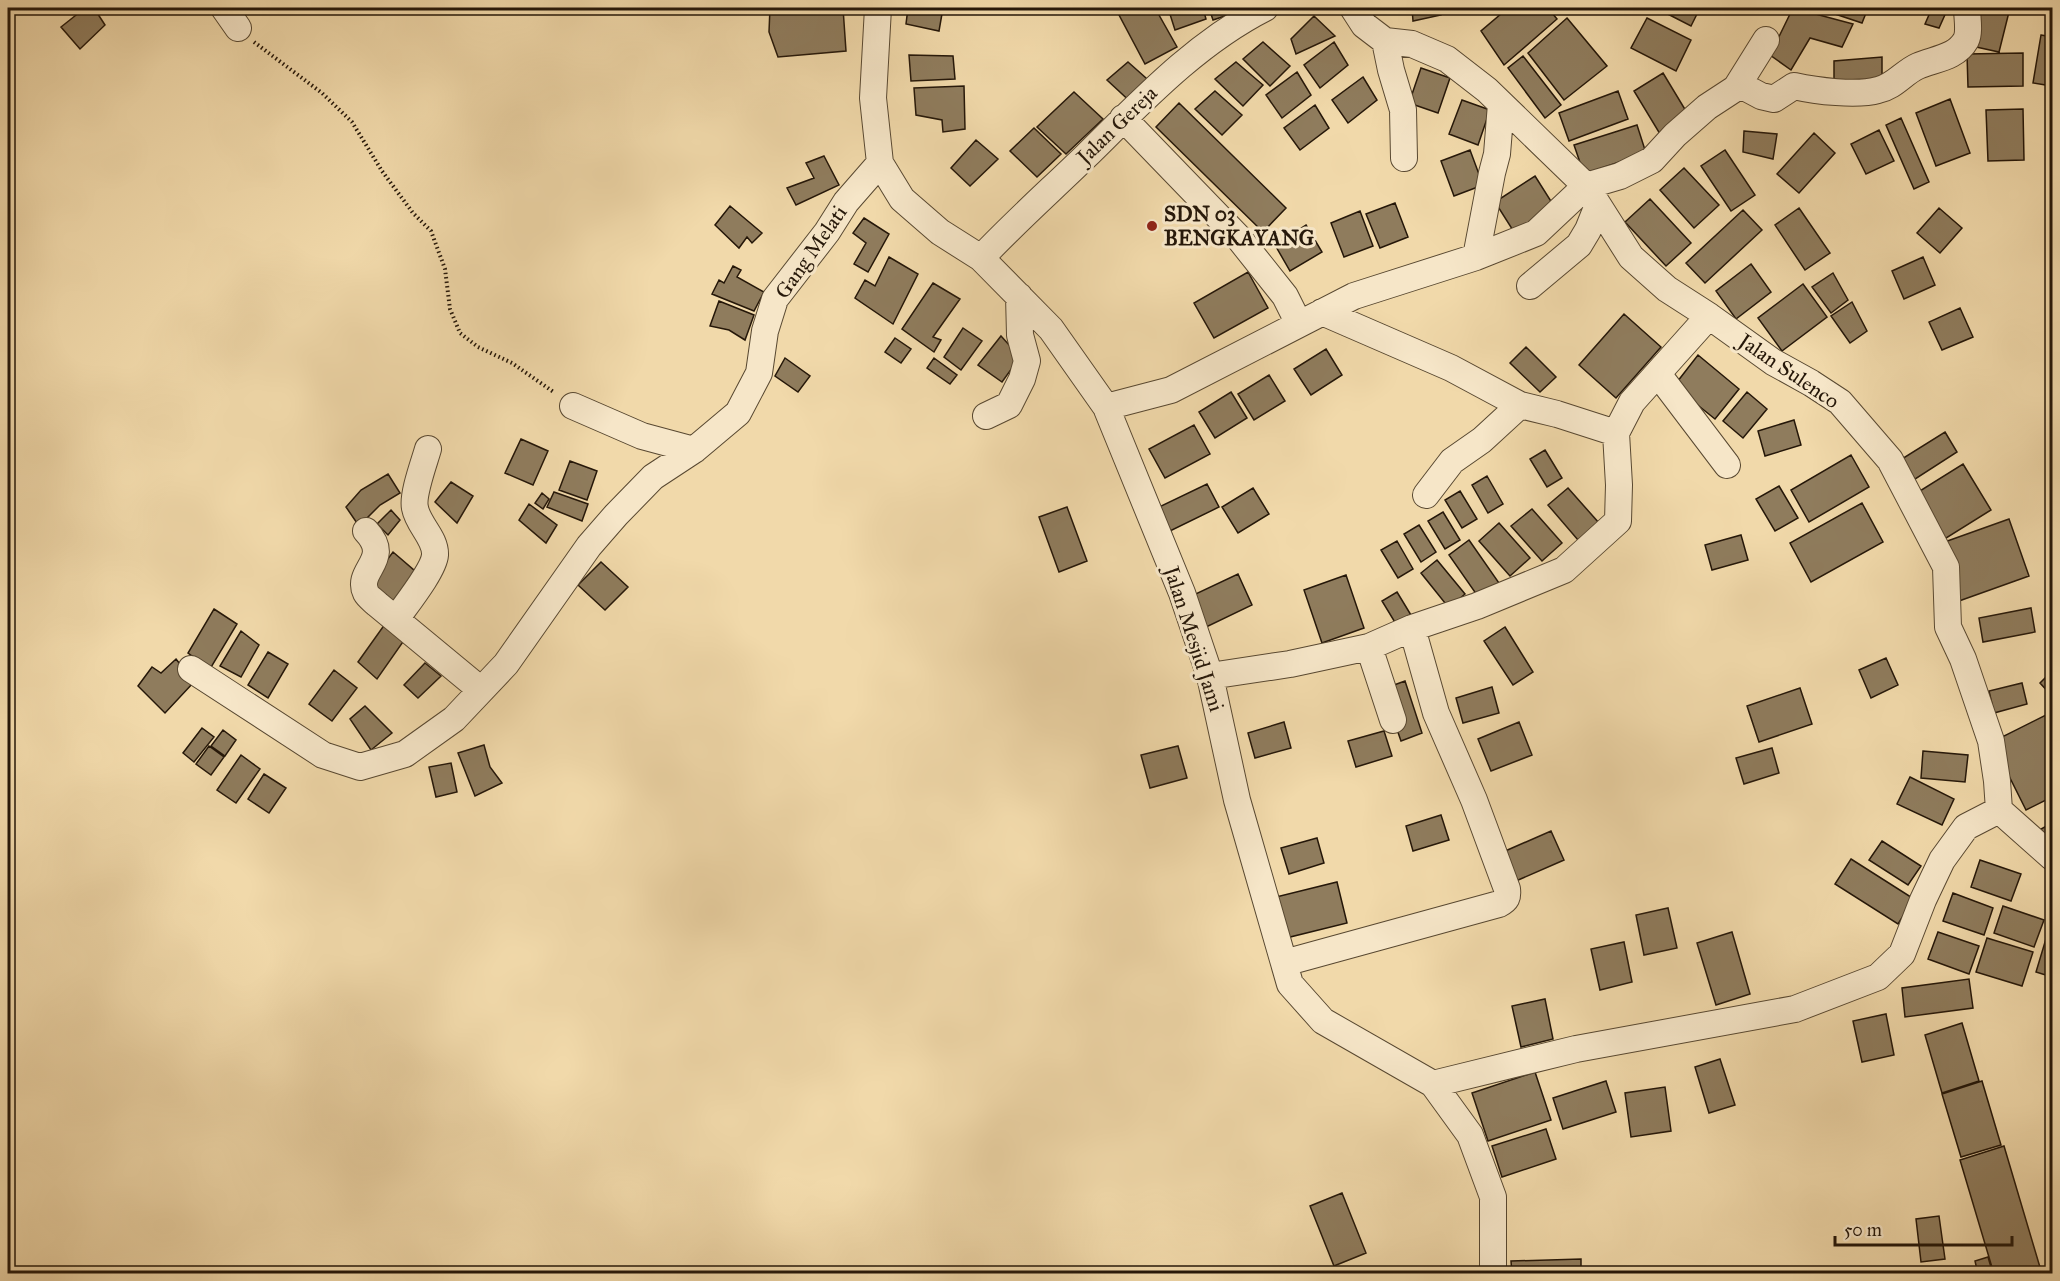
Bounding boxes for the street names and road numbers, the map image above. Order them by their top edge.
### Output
street label: Jalan Gereja [1070,80,1163,171]
street label: Gang Melati [769,200,853,304]
street label: Jalan Sulenco [1732,327,1845,414]
street label: Jalan Mesjid Jami [1158,561,1230,715]

